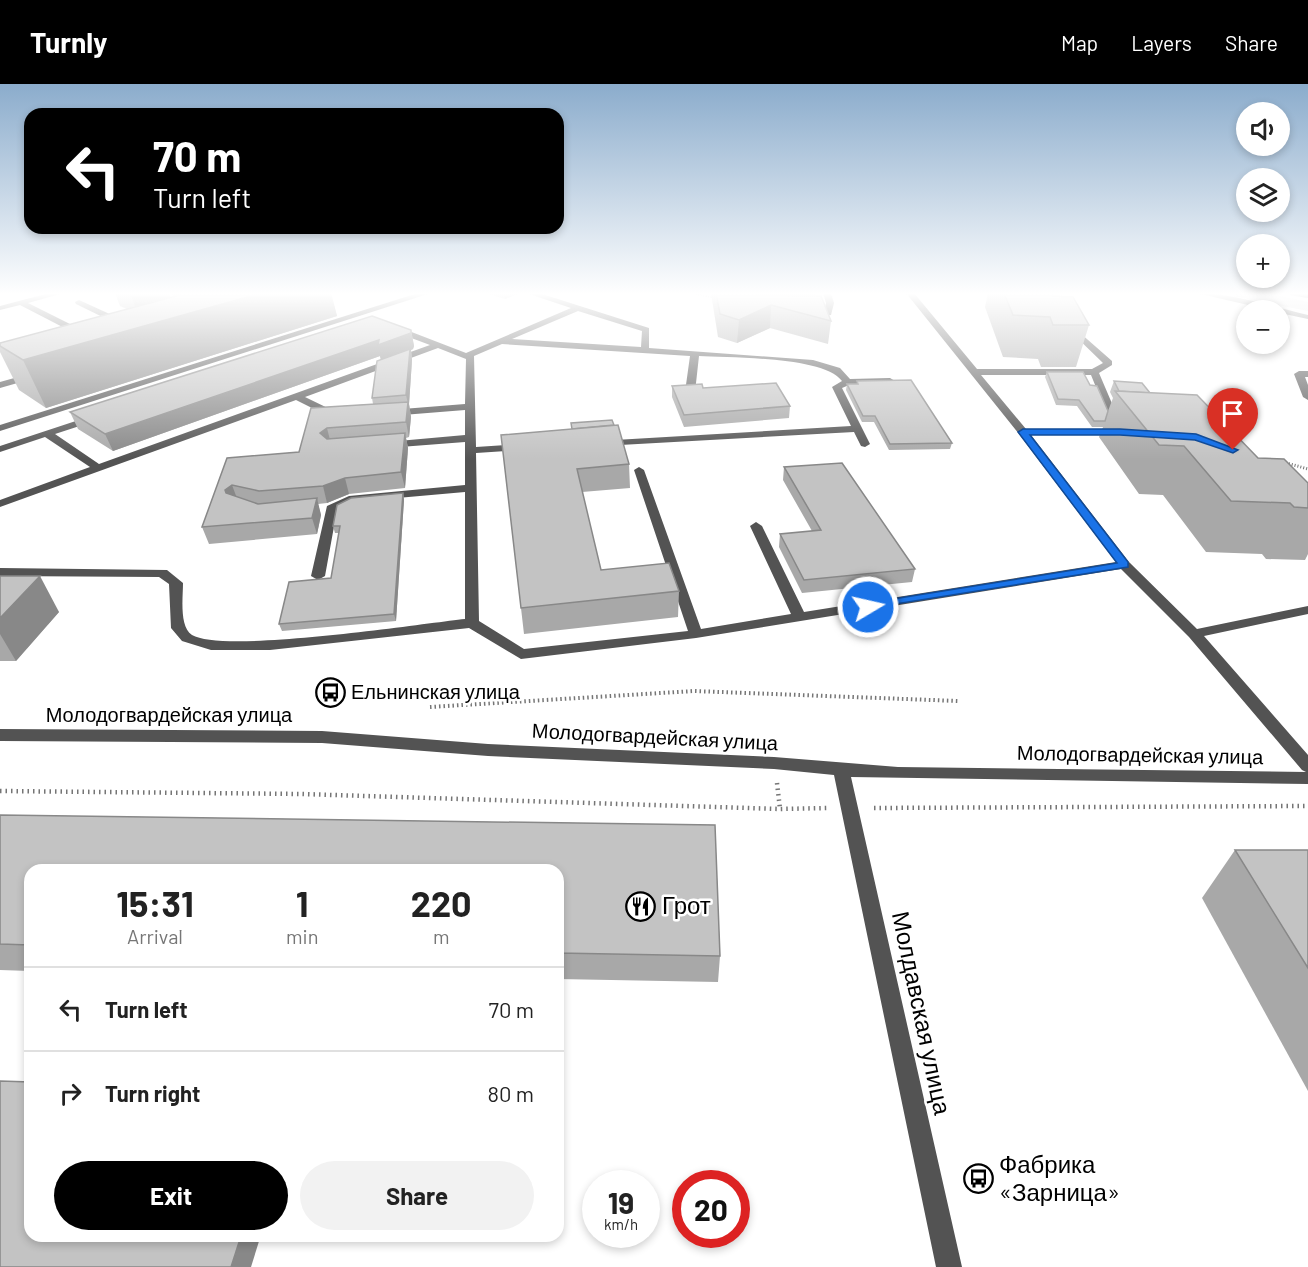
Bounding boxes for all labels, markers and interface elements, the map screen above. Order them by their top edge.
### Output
text: Turnly [30,25,107,59]
text: Map [1061,30,1098,55]
text: Layers [1131,30,1192,55]
text: Share [1225,30,1278,55]
map controls [1236,102,1290,354]
button: sound [1236,102,1290,156]
text: 70 m [153,130,241,180]
icon: left [54,132,132,210]
button: layers [1236,168,1290,222]
text: Turn left [153,181,251,213]
button: + [1236,234,1290,288]
button: − [1236,300,1290,354]
pin [1207,388,1258,450]
icon: arrive [1216,397,1249,430]
position arrow [836,575,900,639]
bus stop icon: Ельнинская улица [314,676,346,708]
place label: Ельнинская улица [351,679,521,703]
street label: Молодогвардейская улица [46,702,293,726]
street label: Молодогвардейская улица [531,718,780,754]
street label: Молодогвардейская улица [1017,740,1264,768]
text: 15:31 [116,881,194,924]
text: 1 [296,881,309,924]
text: 220 [411,881,472,924]
restaurant icon: Грот [625,890,657,922]
place label: Грот [662,890,711,919]
street label: Молдавская улица [887,908,958,1118]
text: Arrival [127,924,183,948]
text: min [286,924,318,948]
text: m [433,924,449,948]
icon: left [54,993,87,1026]
text: Turn left [105,996,188,1022]
text: 70 m [489,996,534,1022]
icon: right [54,1077,87,1110]
text: Turn right [105,1080,200,1106]
text: 80 m [488,1080,534,1106]
place label: Фабрика «Зарница» [999,1149,1120,1206]
button: Exit [54,1161,288,1230]
button: Share [300,1161,534,1230]
bus stop icon: Фабрика «Зарница» [962,1163,994,1195]
speed limit sign: 20 [672,1170,750,1248]
text: 19 [608,1184,634,1220]
text: km/h [604,1215,638,1233]

